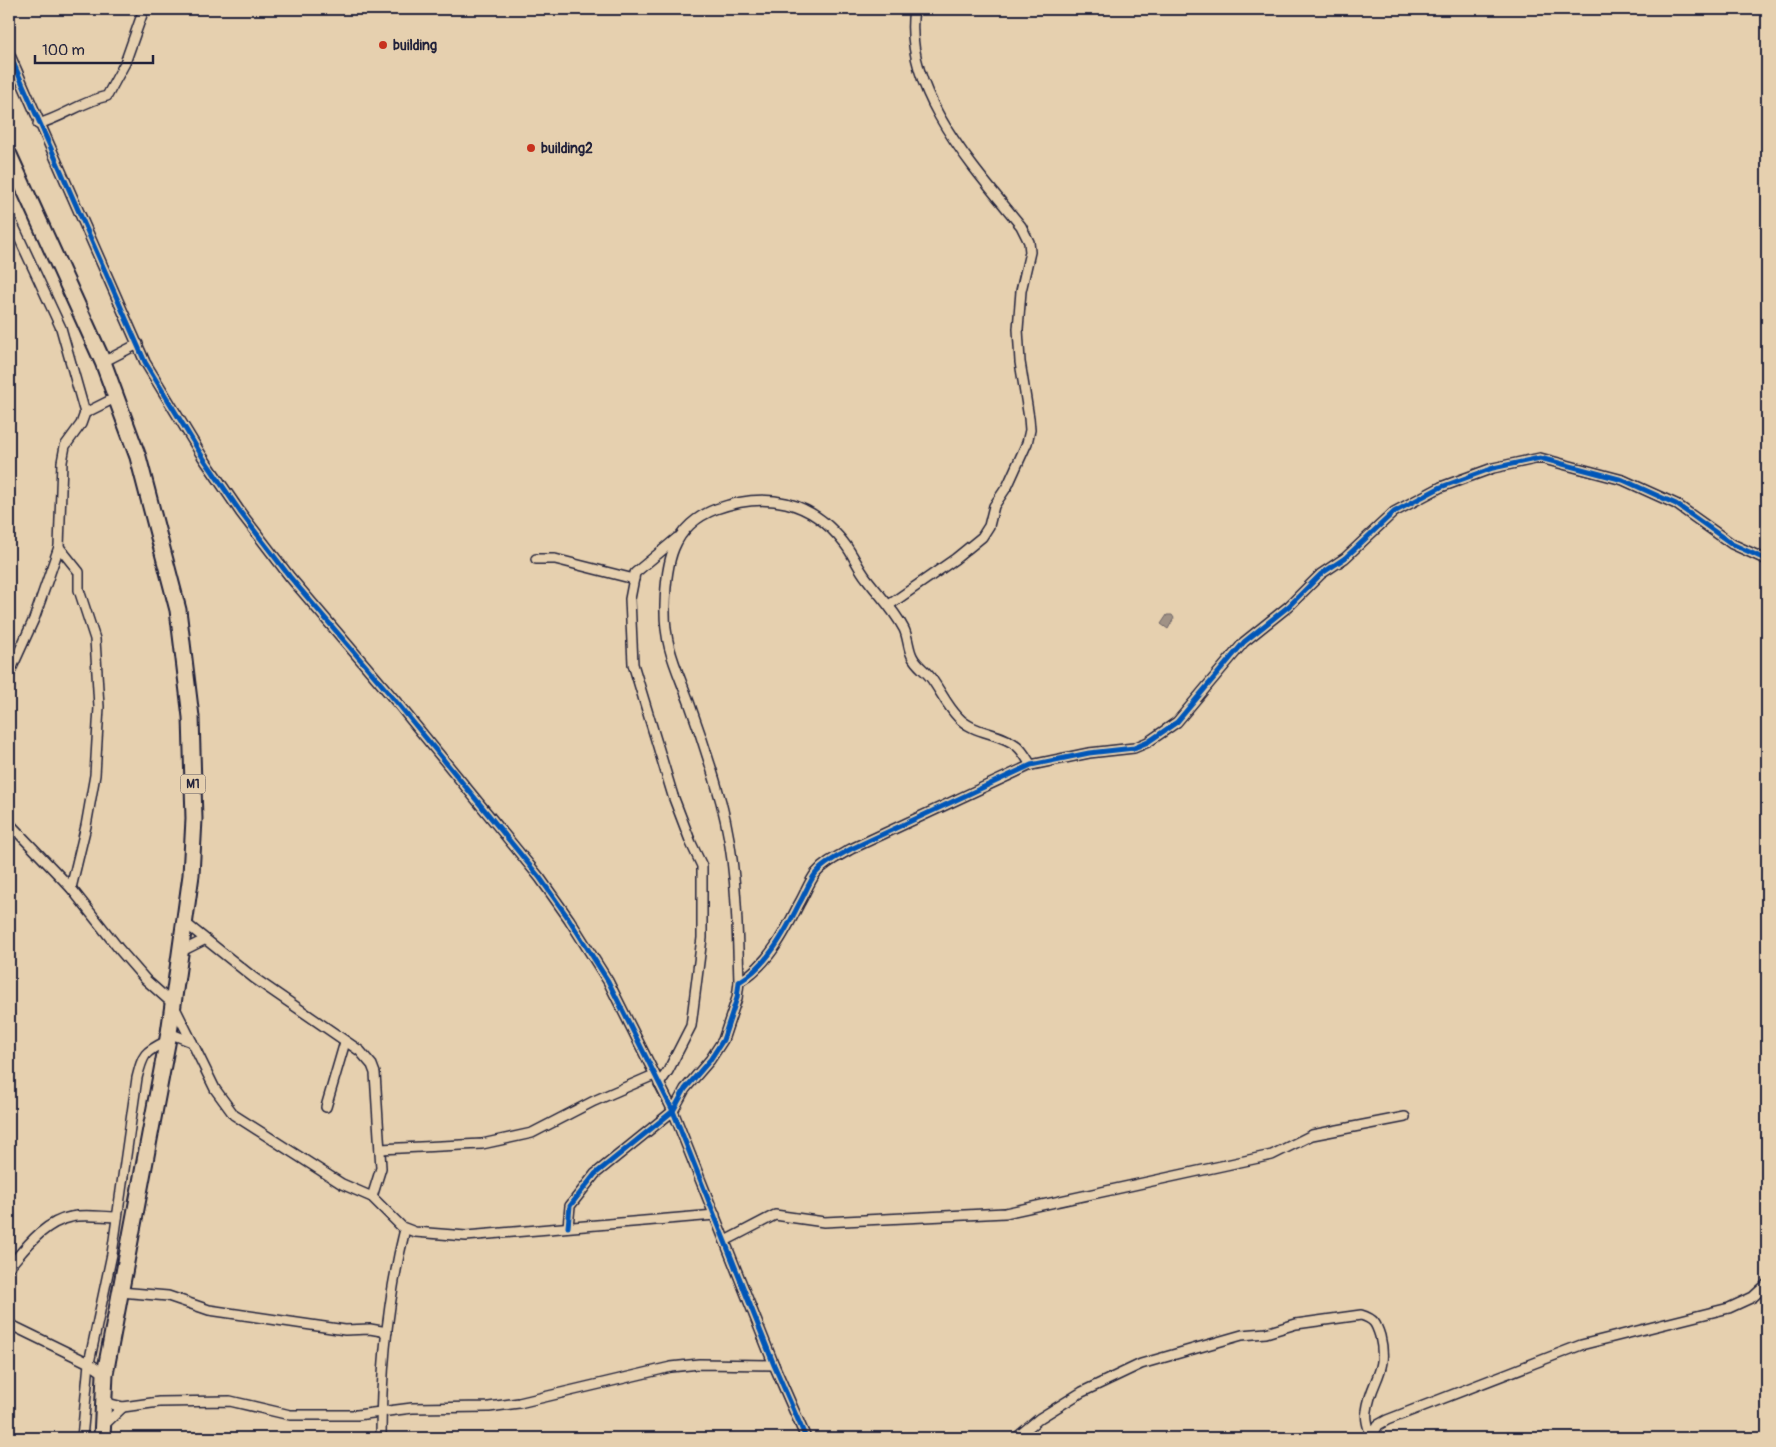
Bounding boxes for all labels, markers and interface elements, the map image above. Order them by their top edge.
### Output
scale bar [35,32,152,64]
place label: building [393,37,437,54]
marker: building [377,39,389,51]
text: 100 m [42,41,85,60]
place label: building2 [541,140,593,157]
marker: building2 [525,142,537,154]
road number: M1 [180,774,206,794]

